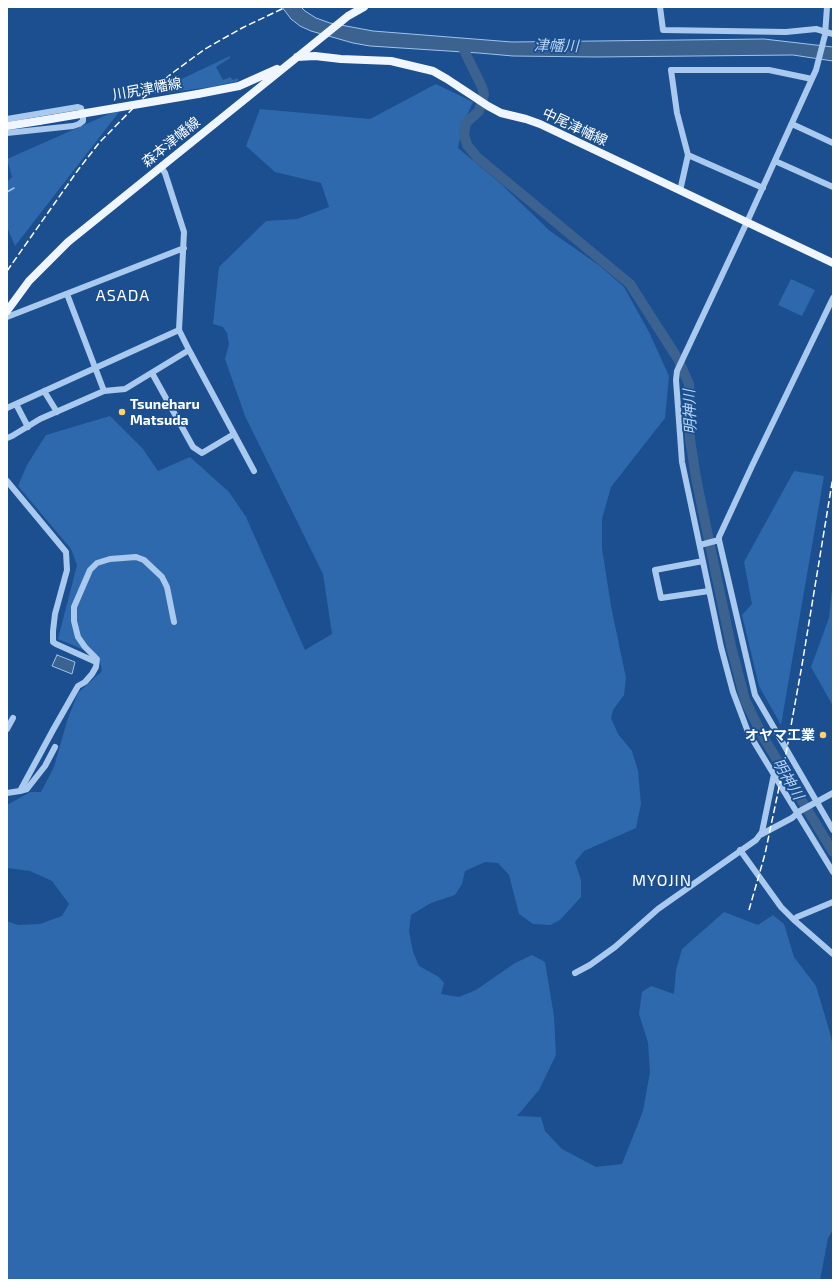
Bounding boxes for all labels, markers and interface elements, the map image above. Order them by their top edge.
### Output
water label: 津幡川 [533,37,579,55]
street label: 川尻津幡線 [111,75,183,103]
street label: 中尾津幡線 [540,105,610,149]
street label: 森本津幡線 [139,113,203,171]
district label: ASADA [96,286,150,306]
water label: 明神川 [680,389,700,435]
place label: Tsuneharu Matsuda [130,396,200,428]
marker: Tsuneharu Matsuda [117,407,127,417]
place label: オヤマ工業 [745,727,815,743]
marker: オヤマ工業 [818,730,828,740]
water label: 明神川 [769,755,807,803]
district label: MYOJIN [632,871,692,891]

